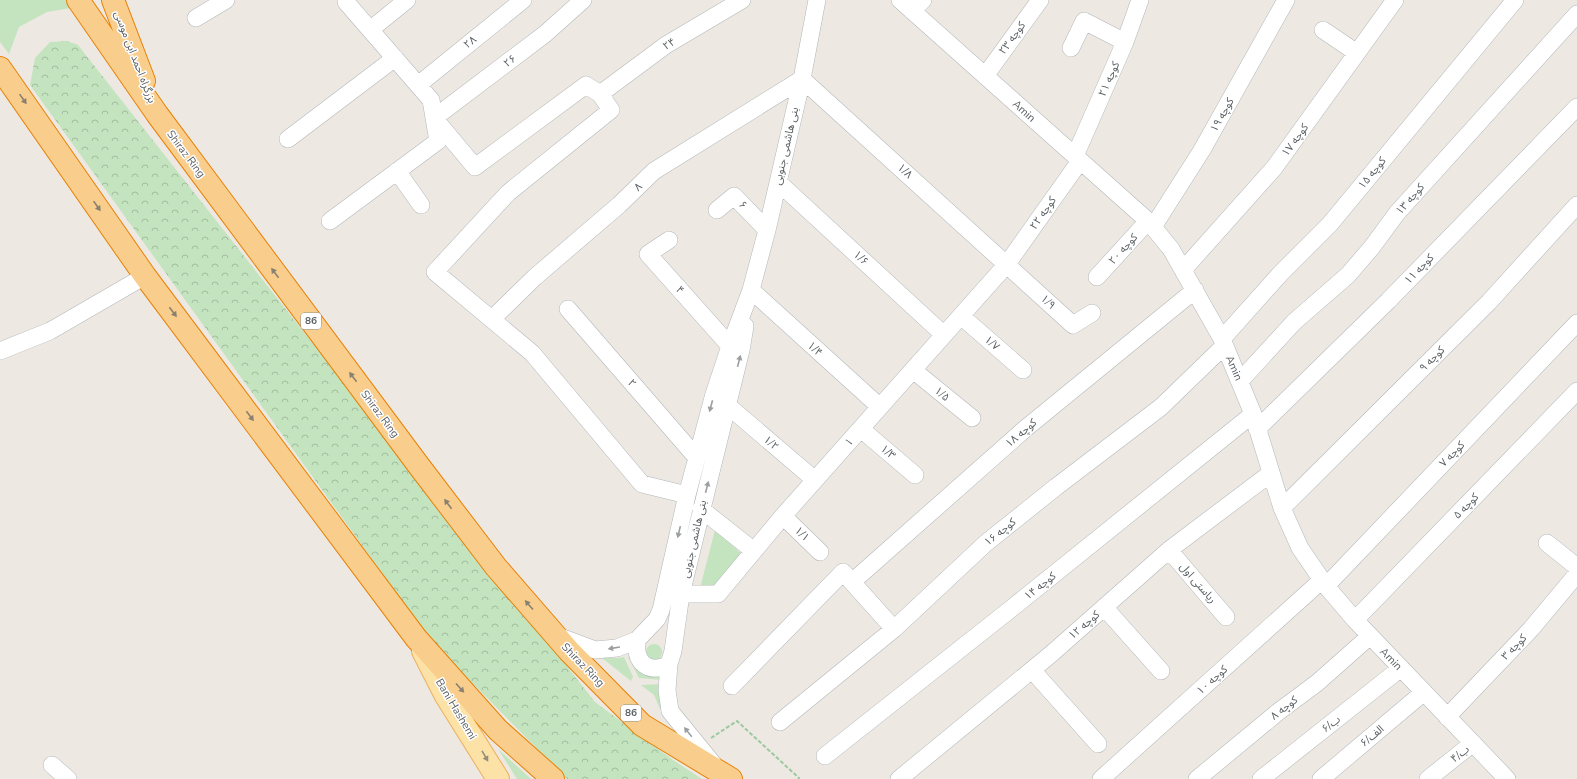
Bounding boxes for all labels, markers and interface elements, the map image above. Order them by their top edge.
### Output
street label: بزرگراه احمد ابن موسی [110,9,160,105]
street label: کوچه ۲۳ [995,18,1029,57]
street label: ۲۸ [460,32,480,52]
street label: ۲۴ [660,34,678,54]
street label: ۲۶ [500,51,520,71]
street label: کوچه ۲۱ [1095,59,1124,99]
one-way arrow [19,94,27,105]
street label: کوچه ۱۹ [1206,95,1238,135]
street label: Amin [1009,97,1039,125]
street label: بنی هاشمی جنوبی [770,106,802,186]
street label: کوچه ۱۷ [1278,120,1312,159]
street label: Shiraz Ring [163,127,209,181]
street label: کوچه ۱۵ [1355,154,1390,192]
street label: ۱/۸ [894,160,916,182]
street label: ۸ [631,179,646,195]
street label: کوچه ۱۳ [1392,180,1428,218]
street label: کوچه ۲۲ [1026,193,1060,232]
street label: ۶ [735,197,751,213]
one-way arrow [93,201,101,211]
street label: کوچه ۲۰ [1105,230,1141,268]
street label: ۱/۶ [850,247,872,269]
street label: کوچه ۱۱ [1401,250,1438,288]
one-way arrow [271,268,279,278]
street label: ۴ [672,283,688,297]
street label: ۱/۹ [1037,291,1059,313]
one-way arrow [168,307,176,317]
road number: 86 [301,313,321,329]
street label: ۱/۷ [981,332,1003,354]
street label: ۱/۴ [804,338,826,360]
street label: کوچه ۹ [1416,343,1448,375]
street label: Amin [1222,353,1246,383]
one-way arrow [736,355,742,367]
one-way arrow [349,372,357,383]
street label: ۲ [624,376,640,390]
street label: ۱/۵ [931,383,953,405]
street label: Shiraz Ring [357,387,403,441]
one-way arrow [708,401,714,413]
one-way arrow [246,411,254,422]
street label: کوچه ۱۸ [1002,415,1040,451]
street label: ۱/۲ [760,432,782,454]
street label: ۱ [841,435,857,449]
street label: کوچه ۷ [1436,437,1468,470]
street label: ۱/۳ [877,441,899,463]
one-way arrow [704,481,710,493]
street label: کوچه ۵ [1450,489,1482,522]
one-way arrow [443,498,452,509]
street label: بنی هاشمی جنوبی [678,499,710,579]
street label: کوچه ۱۶ [981,514,1019,549]
street label: ۱/۱ [791,523,813,545]
one-way arrow [675,526,681,538]
street label: ریاستی اول [1176,560,1220,606]
street label: کوچه ۱۴ [1021,568,1059,603]
one-way arrow [524,600,534,610]
street label: کوچه ۱۲ [1065,607,1103,643]
street label: کوچه ۳ [1498,630,1530,663]
street label: Shiraz Ring [558,640,608,690]
street label: Amin [1376,644,1406,674]
one-way arrow [607,645,620,651]
street label: کوچه ۱۰ [1193,662,1231,698]
street label: Bani Hashemi [432,676,480,742]
one-way arrow [456,682,465,693]
street label: کوچه ۸ [1267,692,1301,723]
road number: 86 [621,705,641,721]
street label: ب/۶ [1318,712,1344,736]
street label: ۶/الف [1357,722,1387,750]
one-way arrow [684,727,692,738]
street label: ۴/ب [1447,742,1473,766]
one-way arrow [481,750,488,762]

